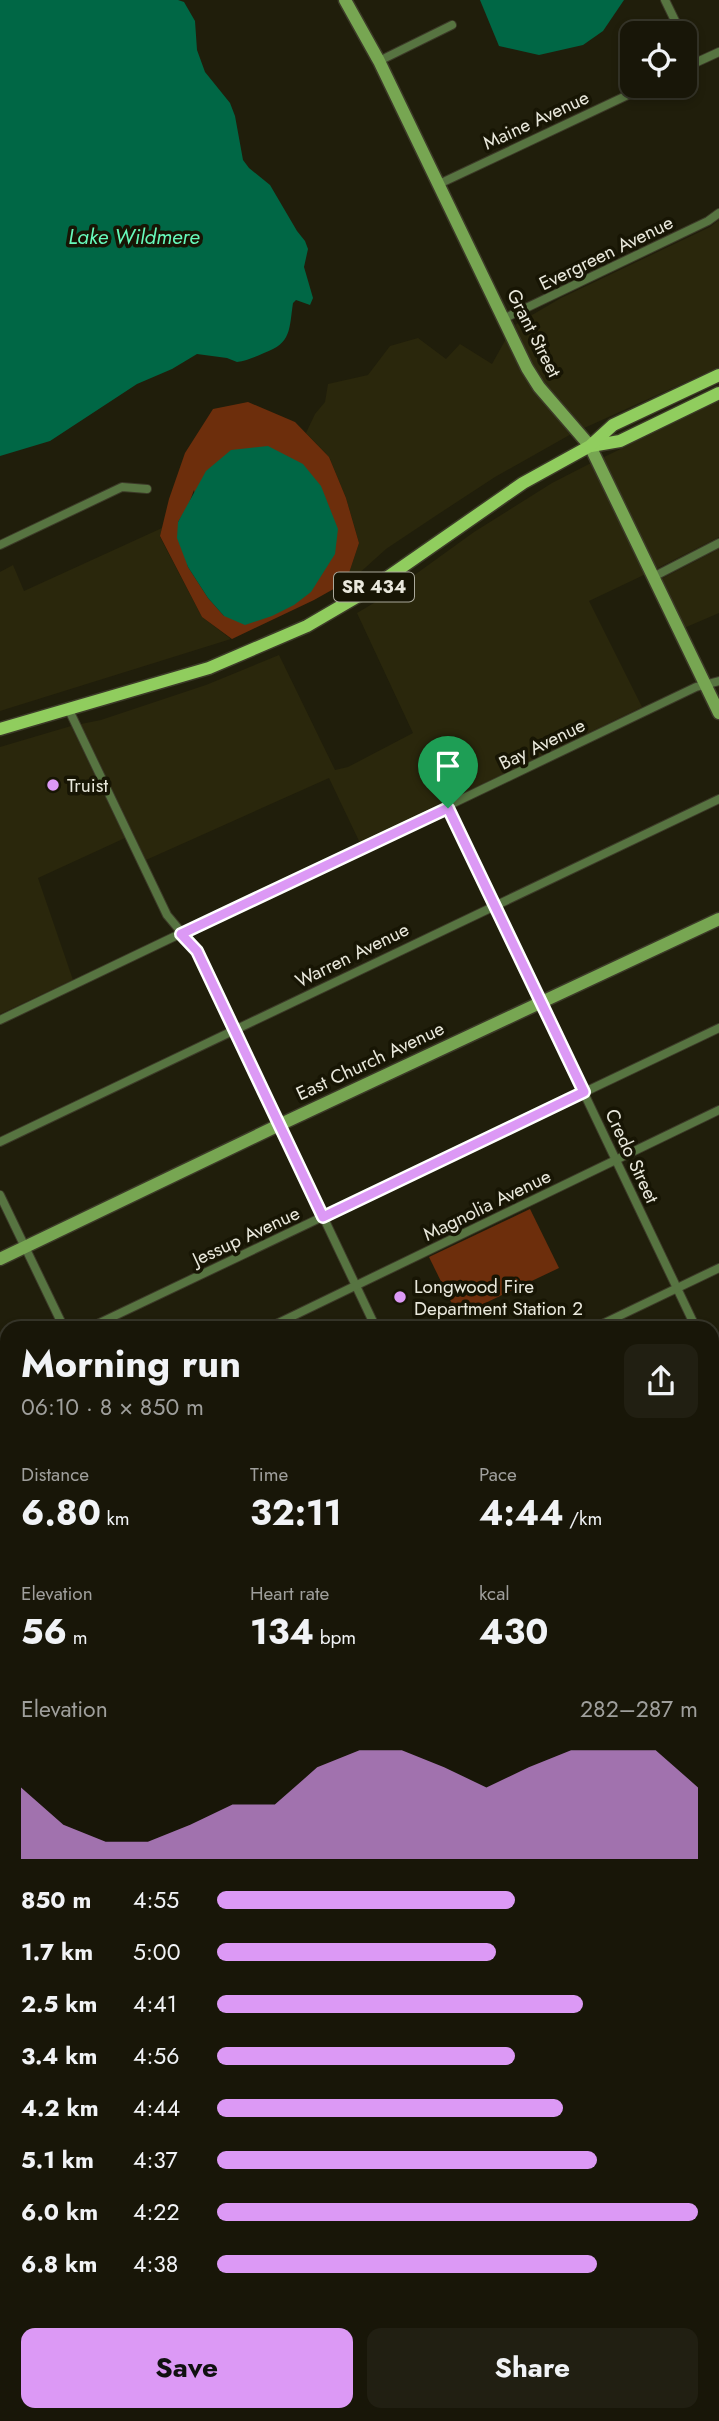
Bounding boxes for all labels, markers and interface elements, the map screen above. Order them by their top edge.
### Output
map controls [620,21,697,98]
button: locate [620,21,697,98]
street label: Maine Avenue [479,84,594,156]
street label: Evergreen Avenue [534,209,678,297]
water label: Lake Wildmere [68,222,200,252]
street label: Grant Street [500,284,568,382]
road number: SR 434 [334,572,414,602]
street label: Bay Avenue [494,711,590,776]
pin [418,736,478,808]
icon: arrive [429,747,467,785]
place label: Truist [67,772,108,799]
marker: Truist [45,777,61,793]
street label: Warren Avenue [291,916,414,994]
street label: East Church Avenue [291,1015,449,1107]
street label: Credo Street [598,1104,666,1208]
street label: Magnolia Avenue [419,1162,556,1248]
street label: Jessup Avenue [185,1199,304,1274]
place label: Longwood Fire Department Station 2 [414,1273,583,1322]
marker: Longwood Fire Department Station 2 [392,1289,408,1305]
text: Morning run [21,1336,241,1391]
button: share [624,1344,698,1418]
text: 06:10 · 8 × 850 m [21,1390,204,1424]
text: Distance [21,1461,89,1488]
text: Time [250,1461,288,1488]
text: Pace [479,1461,517,1488]
text: 6.80 [21,1488,101,1538]
text: 32:11 [250,1488,342,1538]
text: 4:44 [479,1488,564,1538]
text: km [101,1505,130,1532]
text: /km [564,1505,602,1532]
text: Elevation [21,1580,93,1607]
text: Heart rate [250,1580,329,1607]
text: kcal [479,1580,510,1607]
text: 56 [21,1607,67,1657]
text: 134 [250,1607,314,1657]
text: 430 [479,1607,548,1657]
text: m [67,1624,88,1651]
text: bpm [314,1624,356,1651]
text: Elevation [21,1692,108,1726]
text: 282–287 m [580,1692,698,1726]
text: 850 m [21,1883,91,1917]
text: 4:55 [133,1883,179,1917]
text: 1.7 km [21,1935,93,1969]
text: 5:00 [133,1935,180,1969]
text: 2.5 km [21,1987,97,2021]
text: 4:41 [133,1987,177,2021]
text: 3.4 km [21,2039,97,2073]
text: 4:56 [133,2039,180,2073]
text: 4.2 km [21,2091,99,2125]
text: 4:44 [133,2091,180,2125]
text: 5.1 km [21,2143,94,2177]
text: 4:37 [133,2143,178,2177]
text: 6.0 km [21,2195,98,2229]
text: 4:22 [133,2195,179,2229]
text: 6.8 km [21,2247,97,2281]
text: 4:38 [133,2247,178,2281]
button: Save [21,2328,353,2408]
button: Share [367,2328,698,2408]

